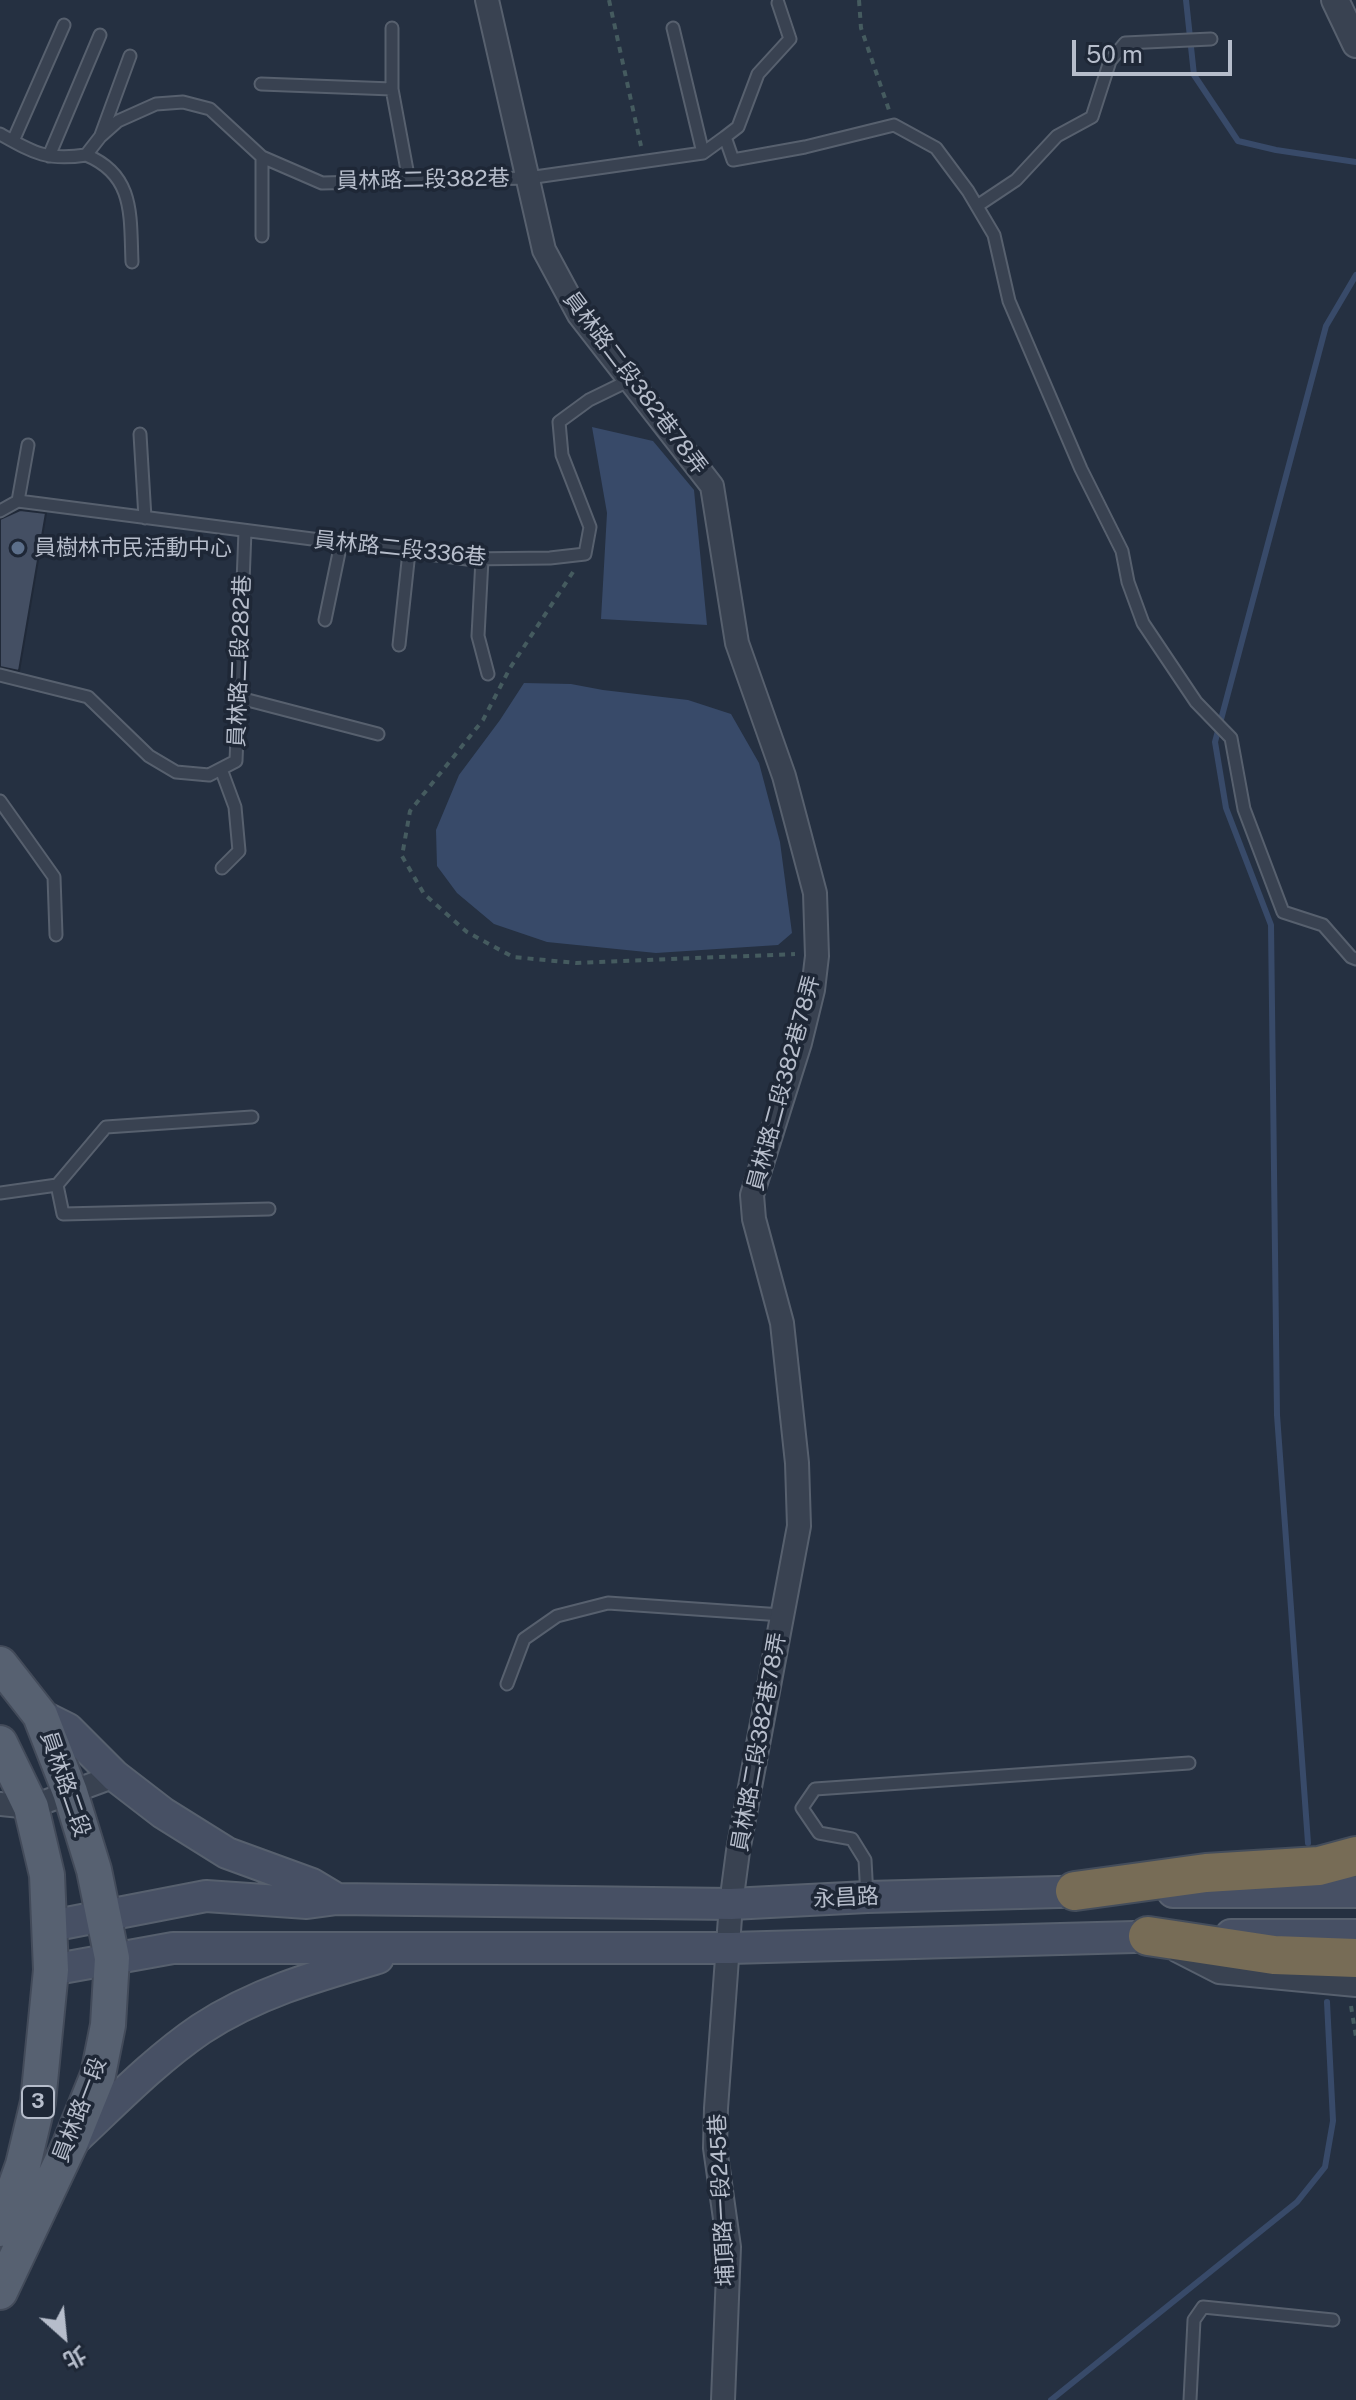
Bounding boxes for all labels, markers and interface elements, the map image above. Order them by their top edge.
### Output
scale bar [1076,24,1236,74]
text: 50 m [1086,40,1143,68]
street label: 員林路二段382巷 [336,165,510,195]
street label: 員林路二段382巷78弄 [558,286,712,480]
street label: 員林路二段336巷 [313,527,487,571]
place label: 員樹林市民活動中心 [34,535,232,561]
marker: 員樹林市民活動中心 [9,539,27,557]
street label: 員林路二段282巷 [224,574,256,748]
street label: 員林路二段382巷78弄 [743,972,825,1194]
street label: 員林路二段382巷78弄 [727,1630,791,1854]
street label: 員林路二段 [35,1728,95,1840]
street label: 永昌路 [812,1883,880,1913]
street label: 員林路一段 [48,2054,112,2166]
road number: 3 [22,2086,54,2118]
street label: 埔頂路一段245巷 [704,2113,740,2287]
north arrow [24,2296,104,2376]
text: 北 [59,2341,91,2374]

